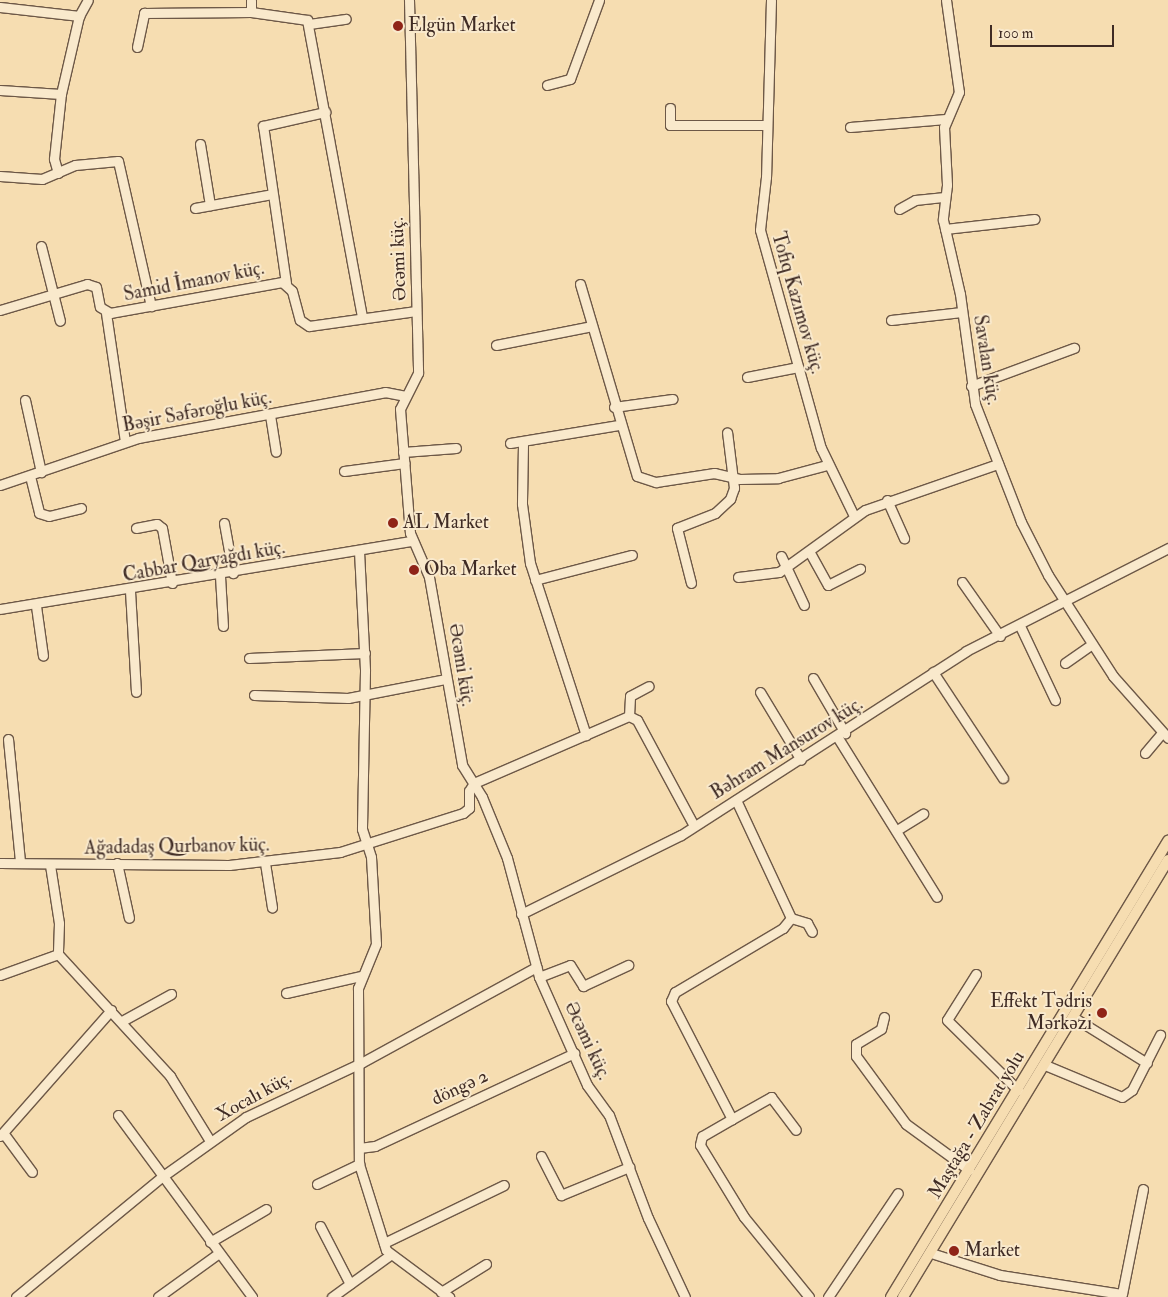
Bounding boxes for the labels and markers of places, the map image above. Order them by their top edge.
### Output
place label: Elgün Market [408,15,516,37]
marker: Elgün Market [392,20,404,32]
place label: AL Market [403,512,489,534]
marker: AL Market [387,517,399,529]
place label: Oba Market [424,559,517,581]
marker: Oba Market [408,564,420,576]
place label: Effekt Tədris Mərkəzi [990,991,1092,1035]
marker: Effekt Tədris Mərkəzi [1096,1007,1108,1019]
place label: Market [964,1240,1020,1262]
marker: Market [948,1245,960,1257]

